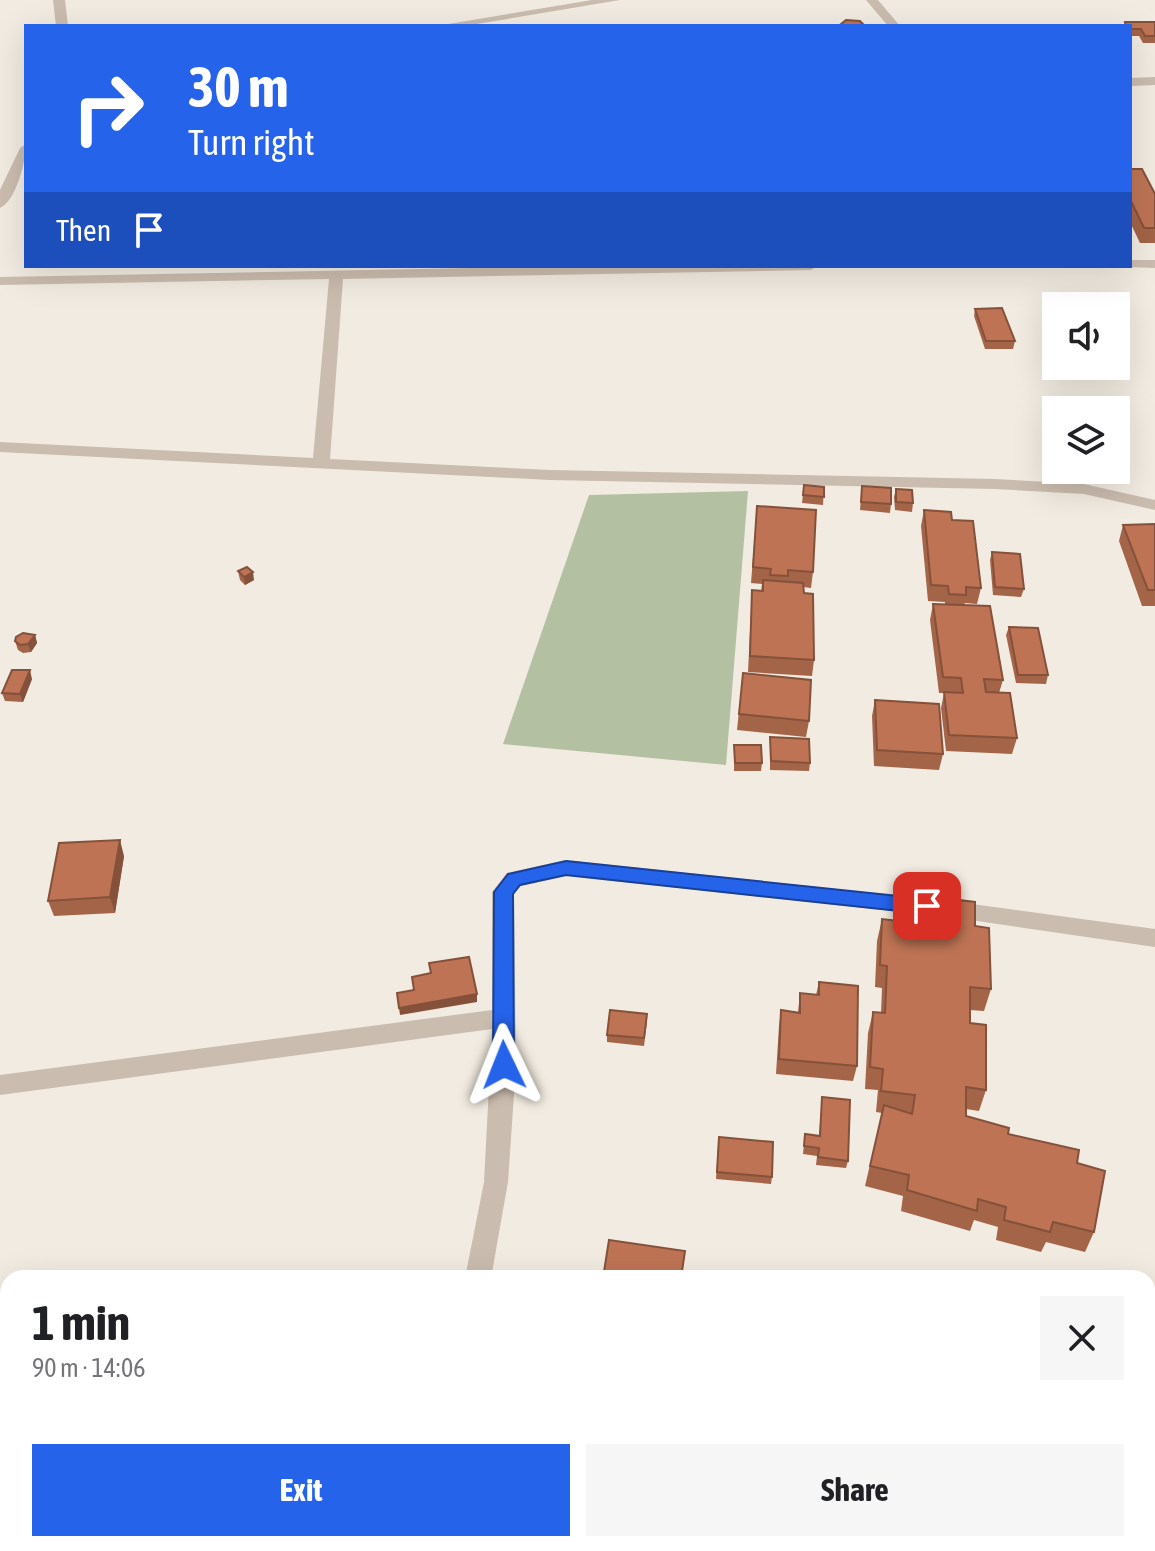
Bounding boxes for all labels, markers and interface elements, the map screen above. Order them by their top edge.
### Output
text: 30 m [188,55,289,119]
icon: right [56,56,160,160]
text: Turn right [188,121,315,163]
icon: arrive [127,208,171,252]
text: Then [56,213,111,247]
map controls [1042,292,1130,484]
button: sound [1042,292,1130,380]
button: layers [1042,396,1130,484]
pin [893,872,961,940]
icon: arrive [905,884,949,928]
position arrow [462,1023,546,1107]
text: 1 min [32,1295,130,1350]
button: close [1040,1296,1124,1380]
text: 90 m · 14:06 [32,1353,145,1383]
button: Exit [32,1444,570,1536]
button: Share [586,1444,1124,1536]

